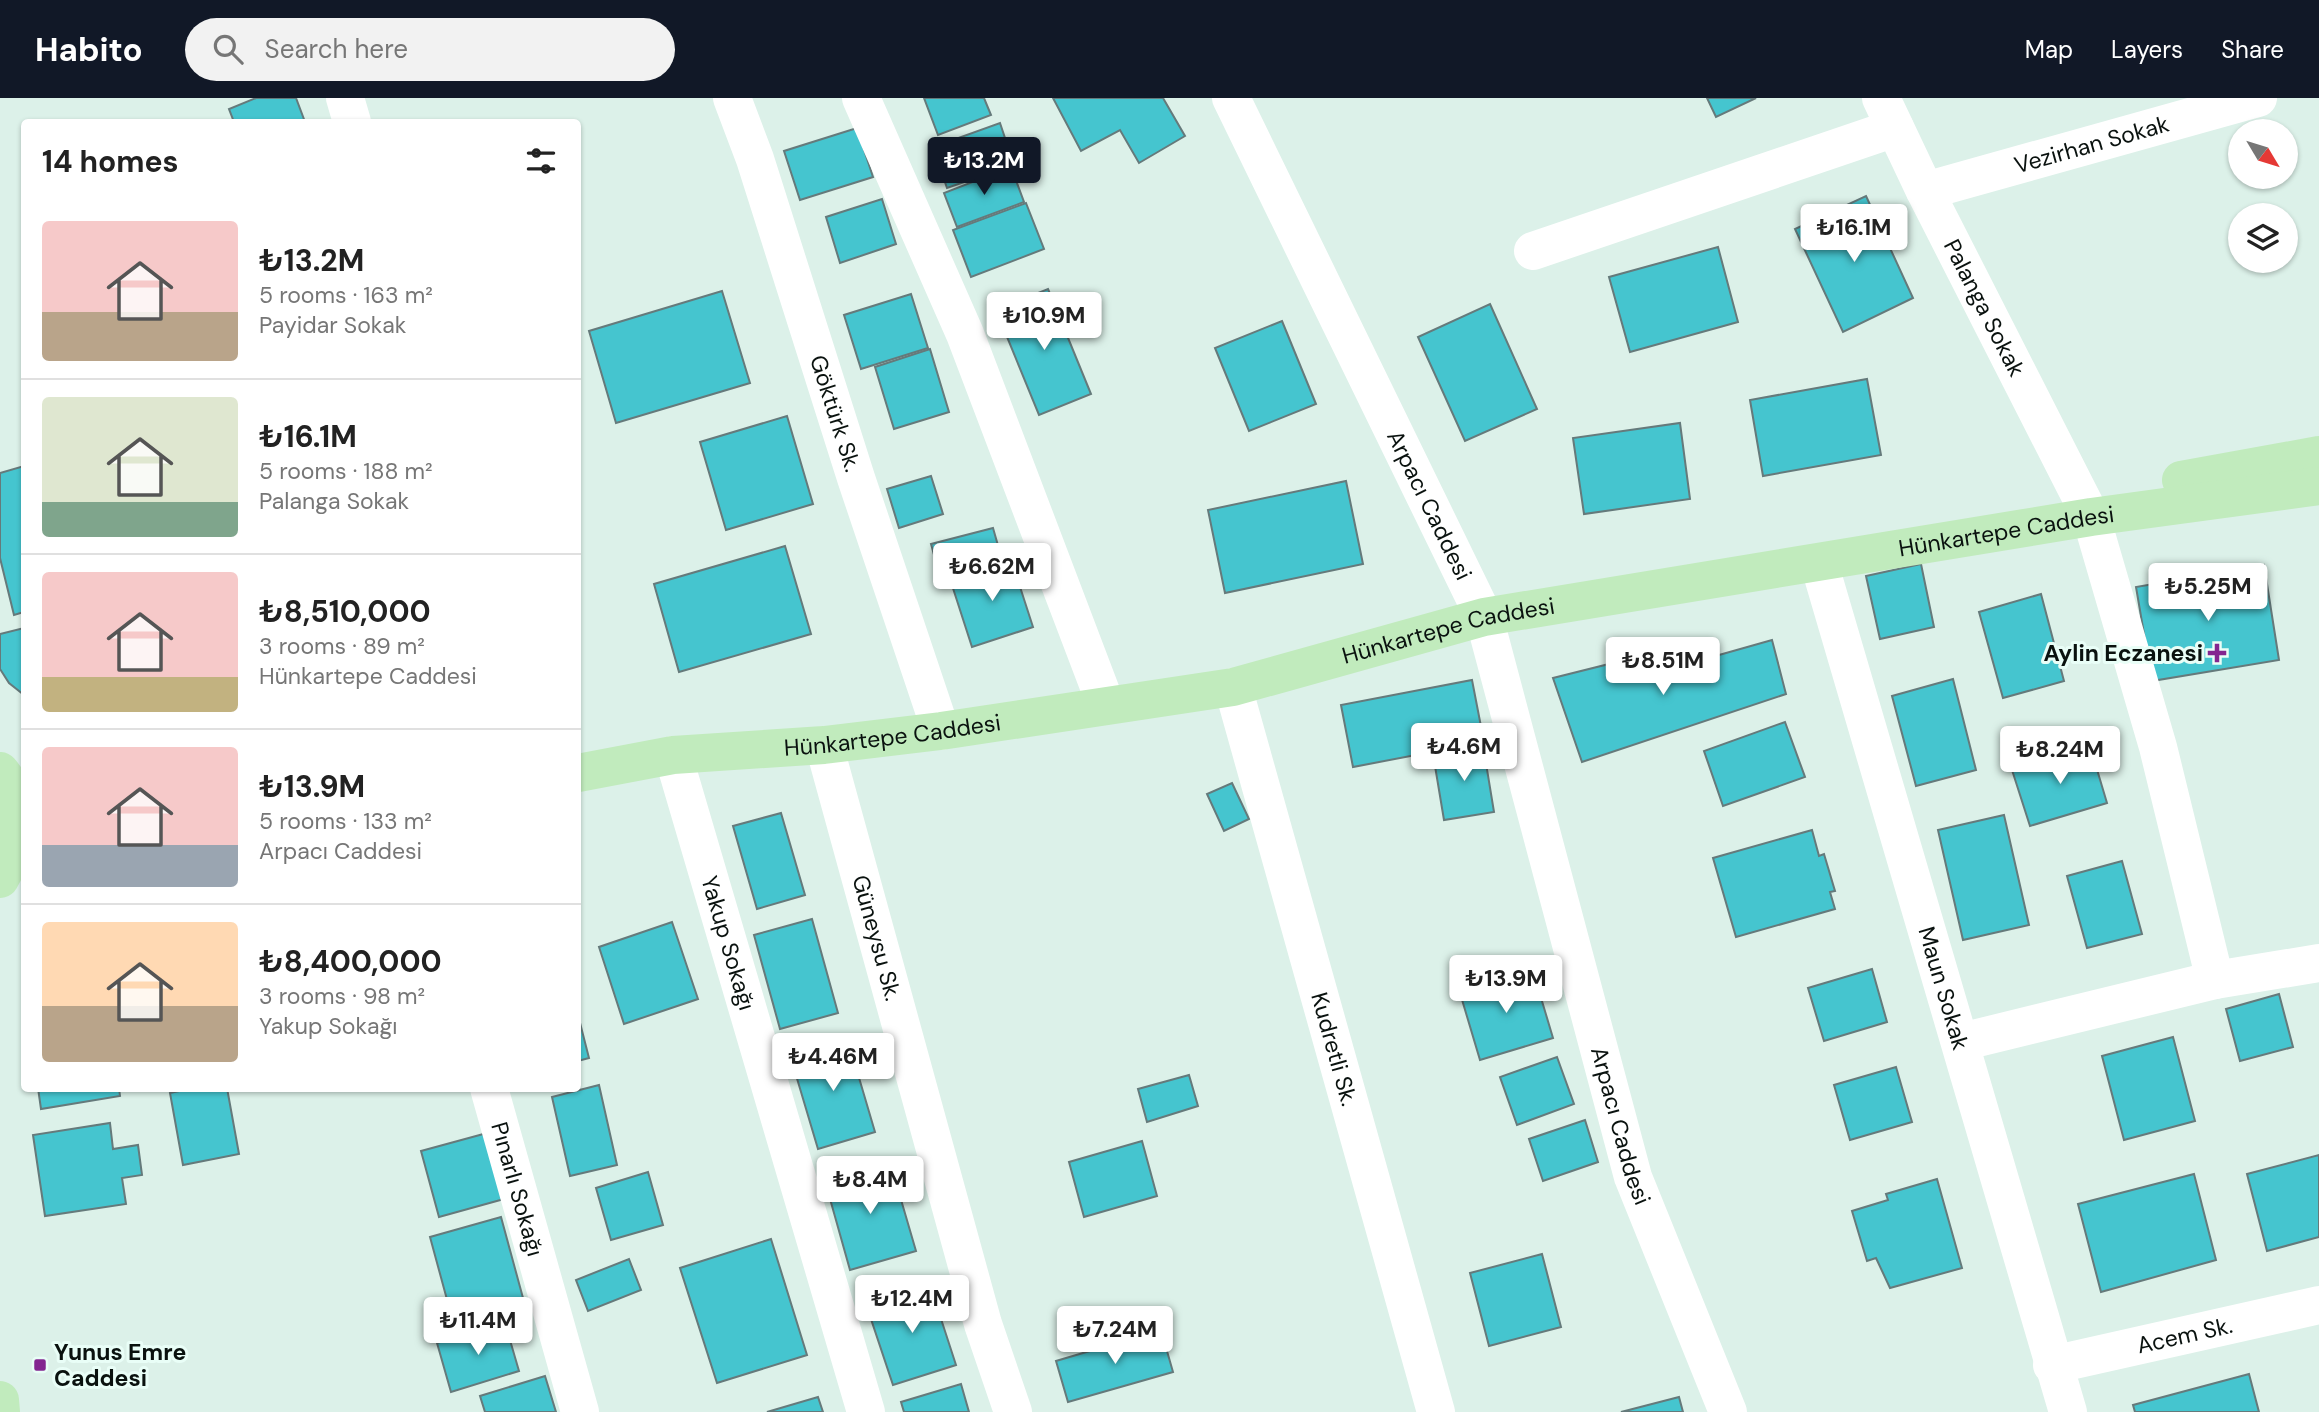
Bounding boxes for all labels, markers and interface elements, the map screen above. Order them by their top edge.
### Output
search box [185,18,675,81]
text: Habito [35,28,143,71]
icon: search [209,30,247,68]
text: Search here [265,32,408,66]
text: Map [2025,34,2073,65]
text: Layers [2111,34,2183,65]
text: Share [2221,34,2284,65]
street label: Vezirhan Sokak [2011,108,2173,180]
north arrow [2228,119,2298,189]
map controls [2228,119,2298,273]
pin: ₺13.2M [927,138,1041,197]
text: 14 homes [42,142,179,181]
icon: filters [522,142,560,180]
text: ₺13.2M [944,145,1024,175]
button: layers [2228,203,2298,273]
pin: ₺16.1M [1797,204,1911,264]
text: ₺16.1M [1817,212,1891,242]
street label: Palanga Sokak [1937,234,2032,382]
text: ₺13.2M [259,241,364,280]
icon: home [98,249,182,333]
text: 5 rooms · 163 m² [259,280,433,310]
pin: ₺10.9M [987,292,1101,352]
text: ₺10.9M [1003,300,1085,330]
text: Payidar Sokak [259,310,406,340]
street label: Göktürk Sk. [803,351,868,475]
text: ₺16.1M [259,417,357,456]
icon: home [98,425,182,509]
street label: Arpacı Caddesi [1380,425,1479,585]
text: 5 rooms · 188 m² [259,456,433,486]
text: Palanga Sokak [259,486,409,516]
street label: Hünkartepe Caddesi [1896,499,2116,563]
pin: ₺6.62M [935,544,1049,603]
text: ₺6.62M [949,551,1035,581]
pin: ₺5.25M [2151,564,2265,623]
text: ₺5.25M [2164,571,2252,601]
street label: Hünkartepe Caddesi [1339,591,1557,671]
text: ₺8,510,000 [259,592,431,631]
icon: home [98,600,182,684]
text: 3 rooms · 89 m² [259,631,425,661]
pin: ₺8.51M [1606,638,1720,697]
place label: Aylin Eczanesi [2043,638,2203,668]
text: ₺8.51M [1622,645,1704,675]
marker: Aylin Eczanesi [2209,645,2225,661]
text: Hünkartepe Caddesi [259,661,477,691]
street label: Hünkartepe Caddesi [783,707,1003,763]
pin: ₺4.6M [1415,724,1513,783]
pin: ₺8.24M [2003,726,2117,786]
text: ₺4.6M [1427,731,1501,761]
text: ₺8.24M [2016,734,2104,764]
text: ₺13.9M [259,767,365,806]
icon: home [98,775,182,859]
text: 5 rooms · 133 m² [259,806,432,836]
text: Arpacı Caddesi [259,836,422,866]
street label: Yakup Sokağı [694,872,762,1014]
street label: Güneysu Sk. [845,872,908,1004]
street label: Maun Sokak [1911,923,1976,1054]
text: ₺8,400,000 [259,942,442,981]
icon: home [98,950,182,1034]
pin: ₺13.9M [1449,956,1563,1015]
text: ₺13.9M [1465,963,1547,993]
text: 3 rooms · 98 m² [259,981,425,1011]
street label: Kudretli Sk. [1304,989,1365,1109]
text: Yakup Sokağı [259,1011,397,1041]
pin: ₺4.46M [776,1034,890,1093]
text: ₺4.46M [788,1041,878,1071]
street label: Arpacı Caddesi [1584,1043,1658,1209]
street label: Pınarlı Sokağı [484,1119,551,1260]
pin: ₺8.4M [821,1156,919,1216]
text: ₺8.4M [833,1164,907,1194]
pin: ₺12.4M [855,1276,969,1335]
text: ₺12.4M [871,1283,953,1313]
pin: ₺11.4M [421,1298,535,1357]
text: ₺11.4M [440,1305,516,1335]
pin: ₺7.24M [1058,1306,1172,1366]
street label: Acem Sk. [2134,1310,2235,1360]
text: ₺7.24M [1073,1314,1157,1344]
place label: Yunus Emre Caddesi [54,1337,186,1393]
marker: Yunus Emre Caddesi [32,1357,48,1373]

